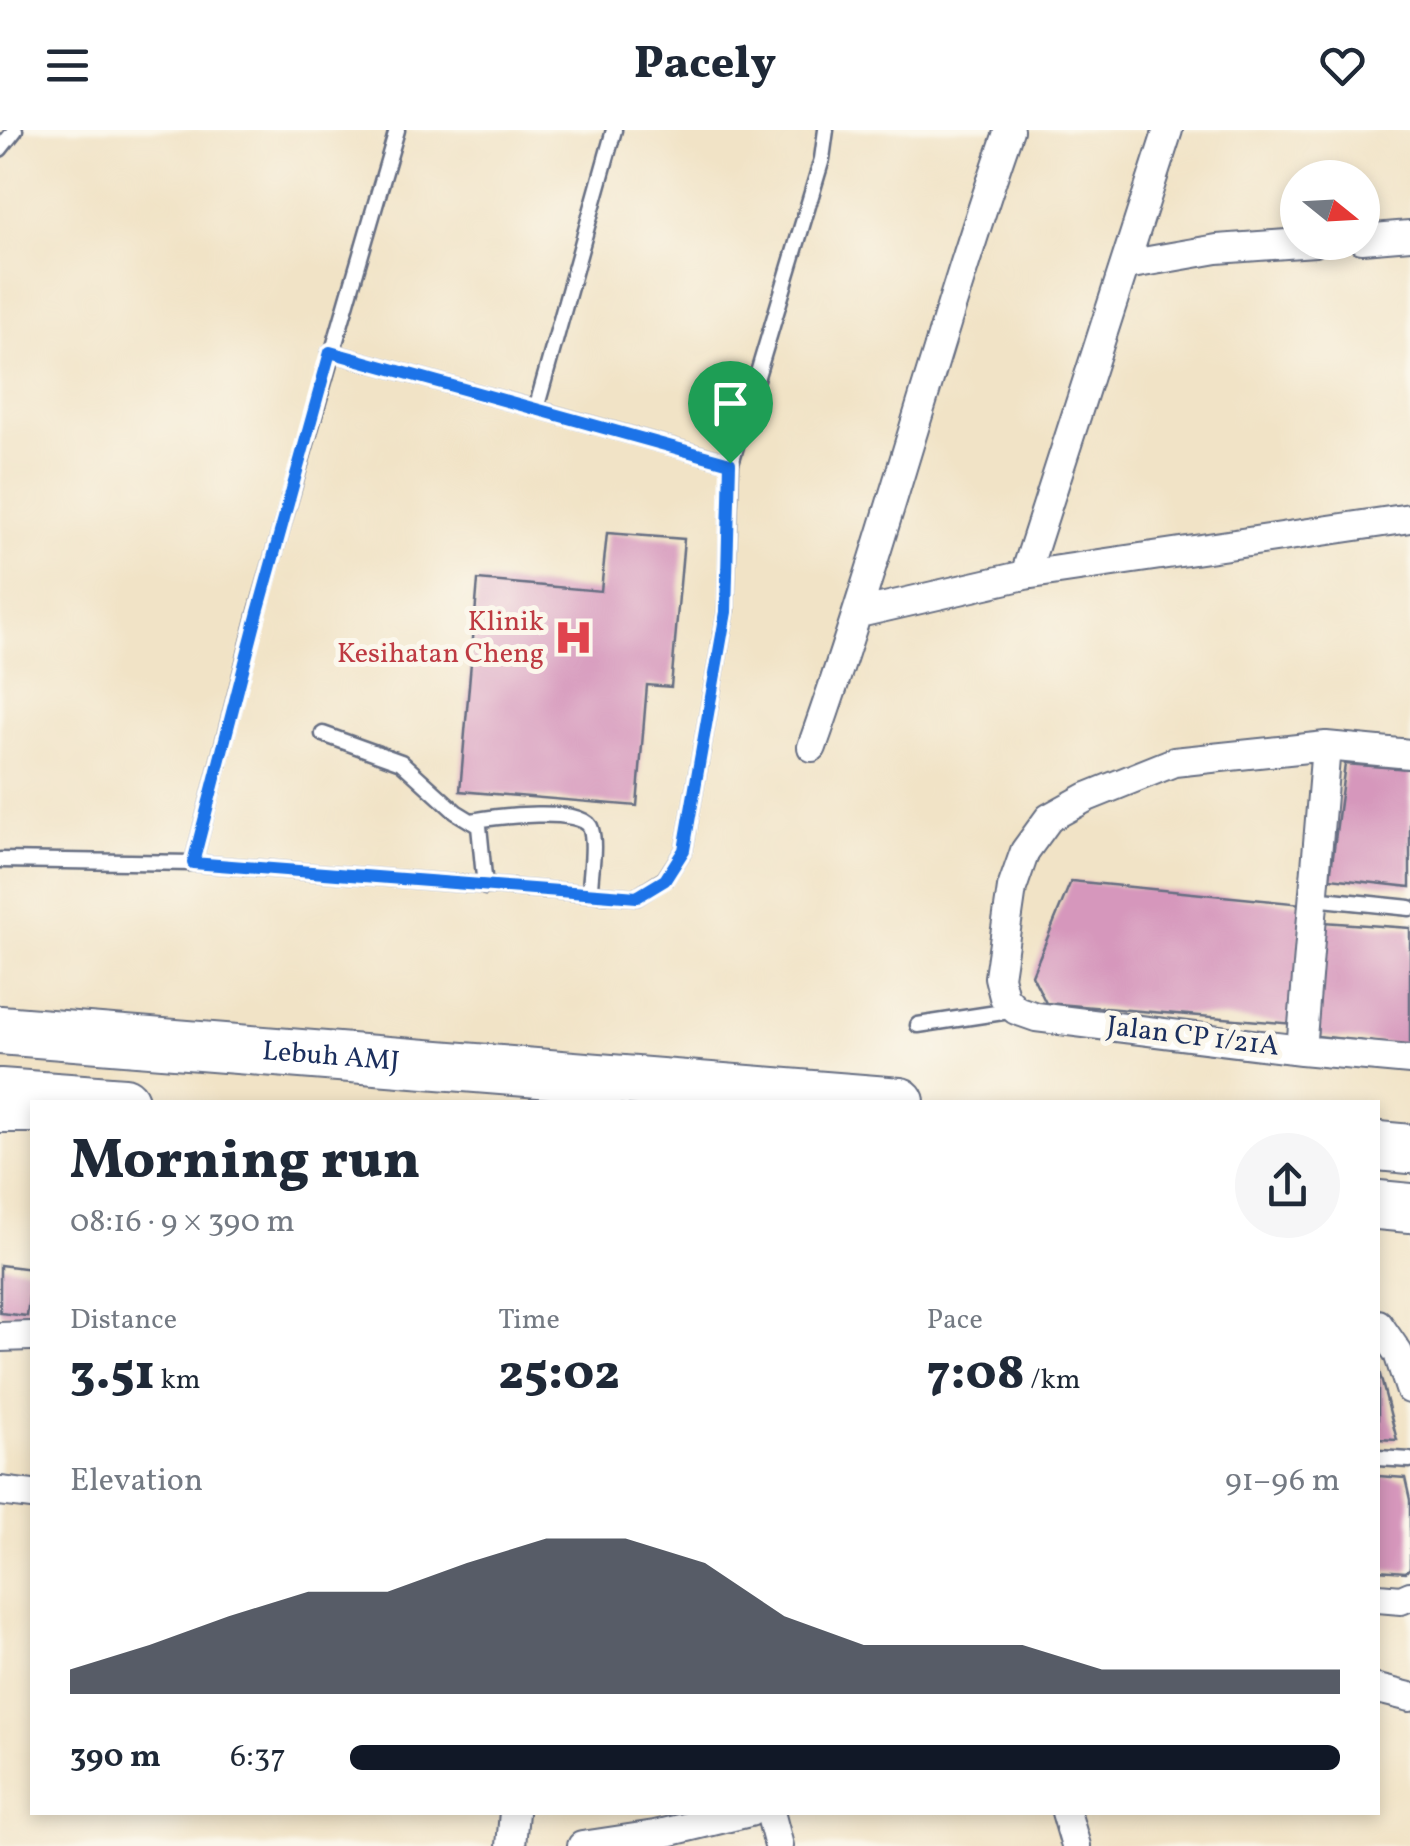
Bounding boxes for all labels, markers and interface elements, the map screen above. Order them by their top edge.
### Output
text: Pacely [634,34,776,97]
icon: menu [40,38,95,93]
icon: heart [1315,38,1370,93]
north arrow [1280,160,1380,260]
map controls [1280,160,1380,260]
pin [688,361,773,464]
icon: arrive [703,376,758,431]
place label: Klinik Kesihatan Cheng [337,603,544,674]
hospital icon: Klinik Kesihatan Cheng [553,617,595,659]
street label: Jalan CP 1/21A [1105,1007,1282,1067]
street label: Lebuh AMJ [261,1032,401,1081]
text: Morning run [70,1125,420,1201]
button: share [1235,1133,1340,1238]
text: 08:16 · 9 × 390 m [70,1201,295,1245]
text: Distance [70,1301,177,1340]
text: Time [498,1301,560,1340]
text: Pace [927,1301,983,1340]
text: 3.51 [70,1340,155,1410]
text: 25:02 [498,1340,620,1410]
text: 7:08 [927,1340,1025,1410]
text: km [155,1361,200,1400]
text: /km [1025,1361,1081,1400]
text: Elevation [70,1460,203,1504]
text: 91–96 m [1225,1460,1340,1504]
text: 390 m [70,1736,161,1780]
text: 6:37 [230,1736,286,1780]

